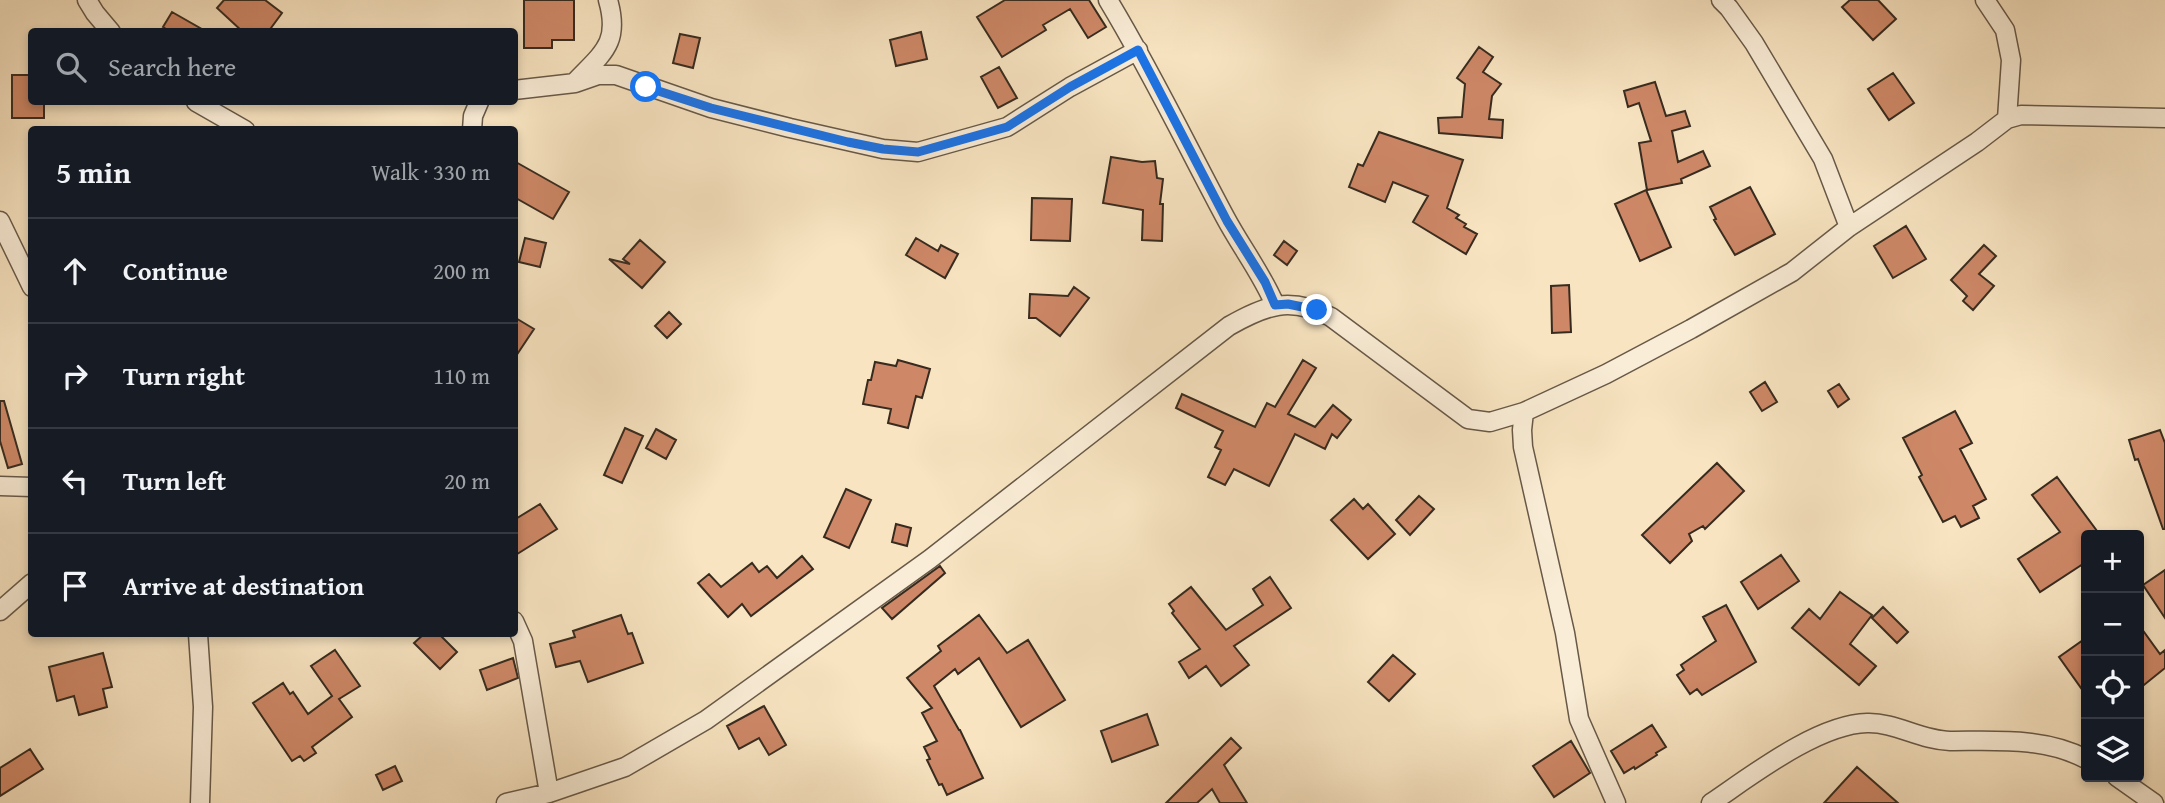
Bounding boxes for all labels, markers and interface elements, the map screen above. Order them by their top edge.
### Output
search box [28,28,518,105]
text: Search here [108,47,236,86]
icon: search [52,48,90,86]
route start [630,71,661,102]
text: 5 min [56,150,131,194]
text: Walk · 330 m [371,155,490,188]
text: Continue [123,251,228,290]
icon: ahead [56,252,94,290]
text: 200 m [433,254,490,287]
route end [1301,294,1332,325]
text: Turn right [123,356,245,395]
icon: right [56,357,94,395]
text: 110 m [433,359,490,392]
text: Turn left [123,461,226,500]
icon: left [56,462,94,500]
text: 20 m [444,464,490,497]
map controls [2081,530,2144,782]
button: + [2081,530,2144,593]
text: Arrive at destination [123,566,364,605]
icon: arrive [56,567,94,605]
button: − [2081,593,2144,656]
button: locate [2081,656,2144,719]
button: layers [2081,719,2144,782]

